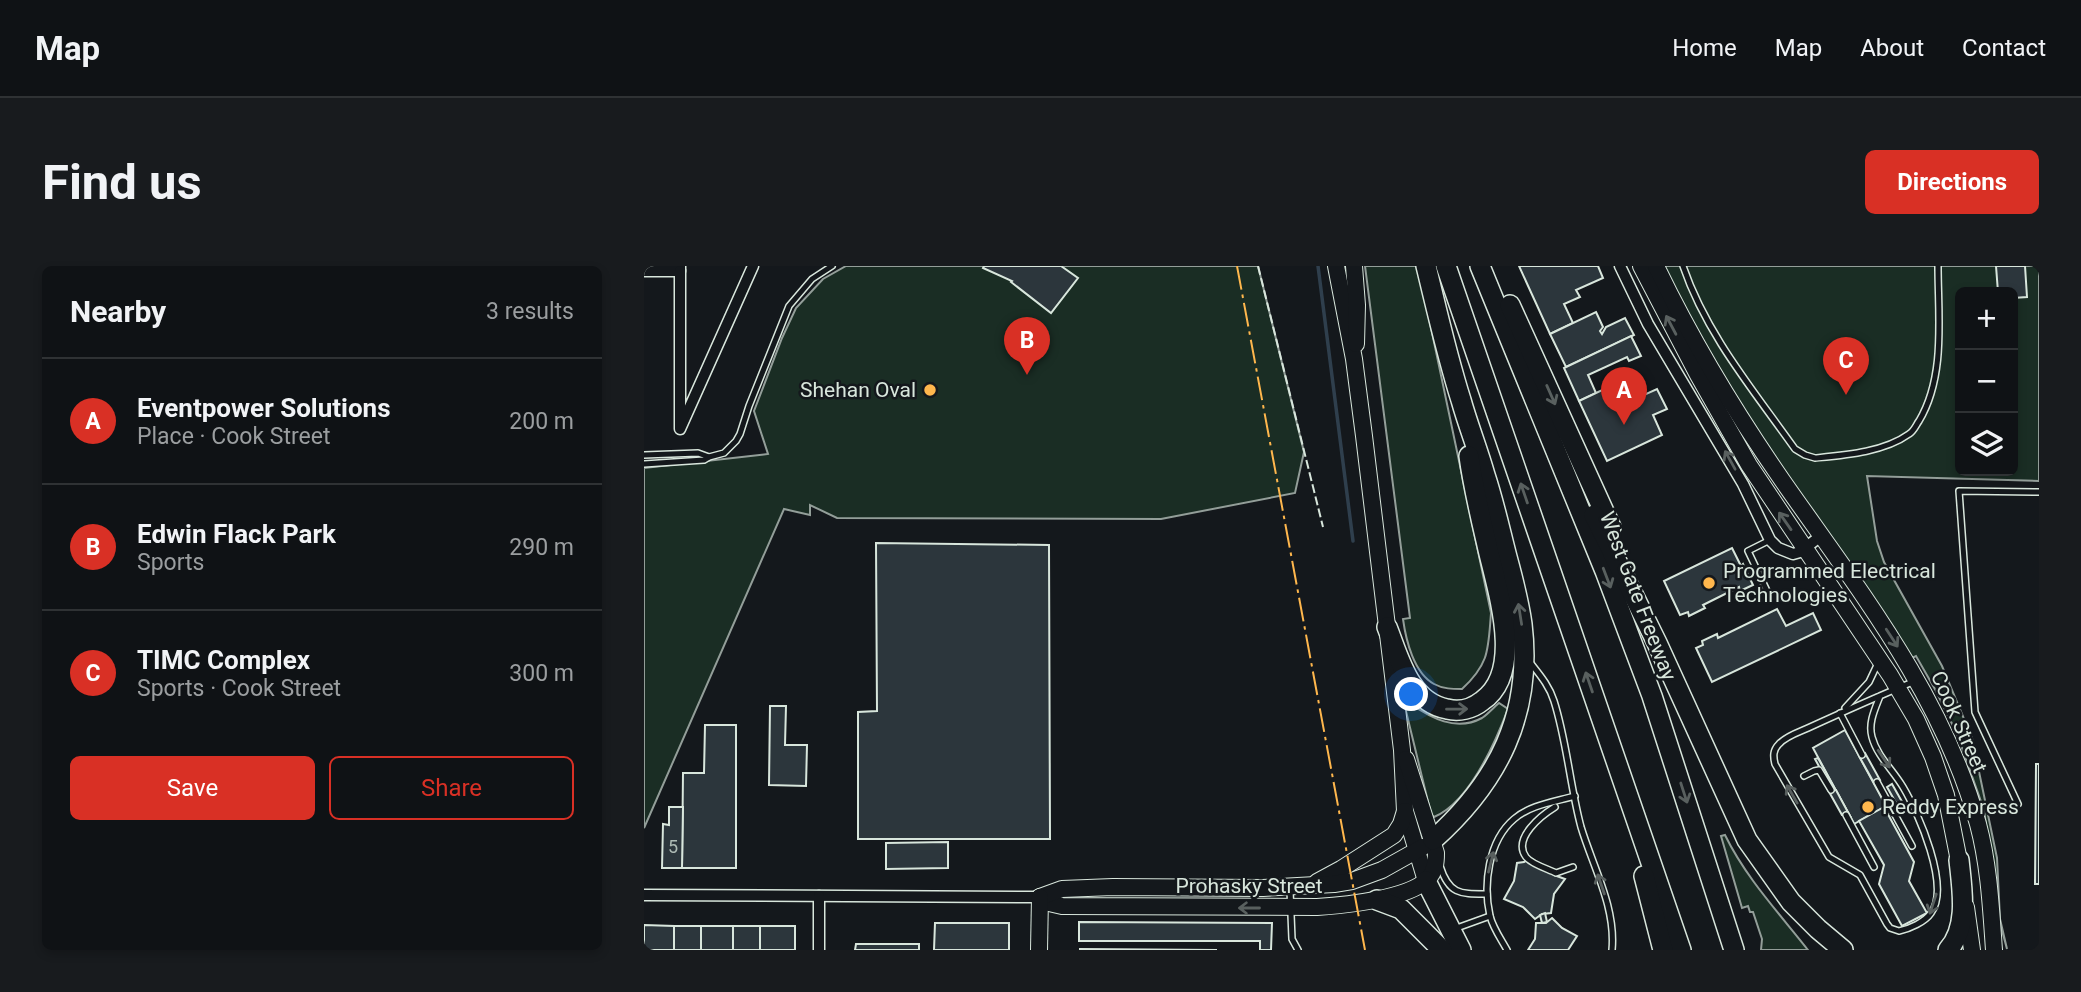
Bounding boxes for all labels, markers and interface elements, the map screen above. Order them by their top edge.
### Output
text: Map [35,29,100,68]
text: Home [1672,34,1737,62]
text: Map [1775,34,1822,62]
text: About [1860,34,1924,62]
text: Contact [1962,34,2046,62]
button: Directions [1865,150,2039,214]
text: Find us [42,154,202,211]
map controls [1955,287,2018,476]
button: + [1955,287,2018,350]
text: Nearby [70,294,166,329]
text: 3 results [486,298,574,325]
one-way arrow [1663,315,1677,335]
pin: B [1004,317,1050,375]
pin: C [1823,337,1869,395]
button: − [1955,350,2018,413]
pin: A [1601,367,1647,425]
place label: Shehan Oval [800,378,916,402]
marker: Shehan Oval [922,382,938,398]
one-way arrow [1545,384,1558,405]
text: Eventpower Solutions [137,393,391,423]
text: A [85,408,101,435]
text: 200 m [509,408,574,435]
button: layers [1955,413,2018,476]
text: Place · Cook Street [137,423,331,450]
one-way arrow [1723,451,1737,471]
one-way arrow [1517,482,1530,504]
street label: West Gate Freeway [1595,508,1681,684]
one-way arrow [1778,512,1792,531]
text: Edwin Flack Park [137,519,336,549]
text: B [86,534,100,561]
text: 290 m [509,534,574,561]
text: Sports [137,549,204,576]
place label: Programmed Electrical Technologies [1723,559,1936,607]
one-way arrow [1602,567,1615,589]
marker: Programmed Electrical Technologies [1701,575,1717,591]
one-way arrow [1513,603,1526,626]
one-way arrow [1885,628,1899,647]
text: TIMC Complex [137,645,310,675]
text: C [85,660,101,687]
text: 300 m [509,660,574,687]
street label: Cook Street [1926,667,1992,777]
one-way arrow [1582,671,1594,693]
text: Sports · Cook Street [137,675,341,702]
your location [1394,677,1428,711]
one-way arrow [1445,702,1468,715]
one-way arrow [1877,749,1891,768]
button: Save [70,756,315,820]
button: Share [329,756,574,820]
one-way arrow [1678,781,1691,803]
one-way arrow [1785,784,1799,804]
place label: Reddy Express [1882,795,2019,819]
marker: Reddy Express [1860,799,1876,815]
house number: 5 [668,836,678,857]
one-way arrow [1485,851,1498,874]
one-way arrow [1594,873,1606,895]
street label: Prohasky Street [1175,874,1323,898]
one-way arrow [1926,893,1939,915]
one-way arrow [1238,901,1261,915]

